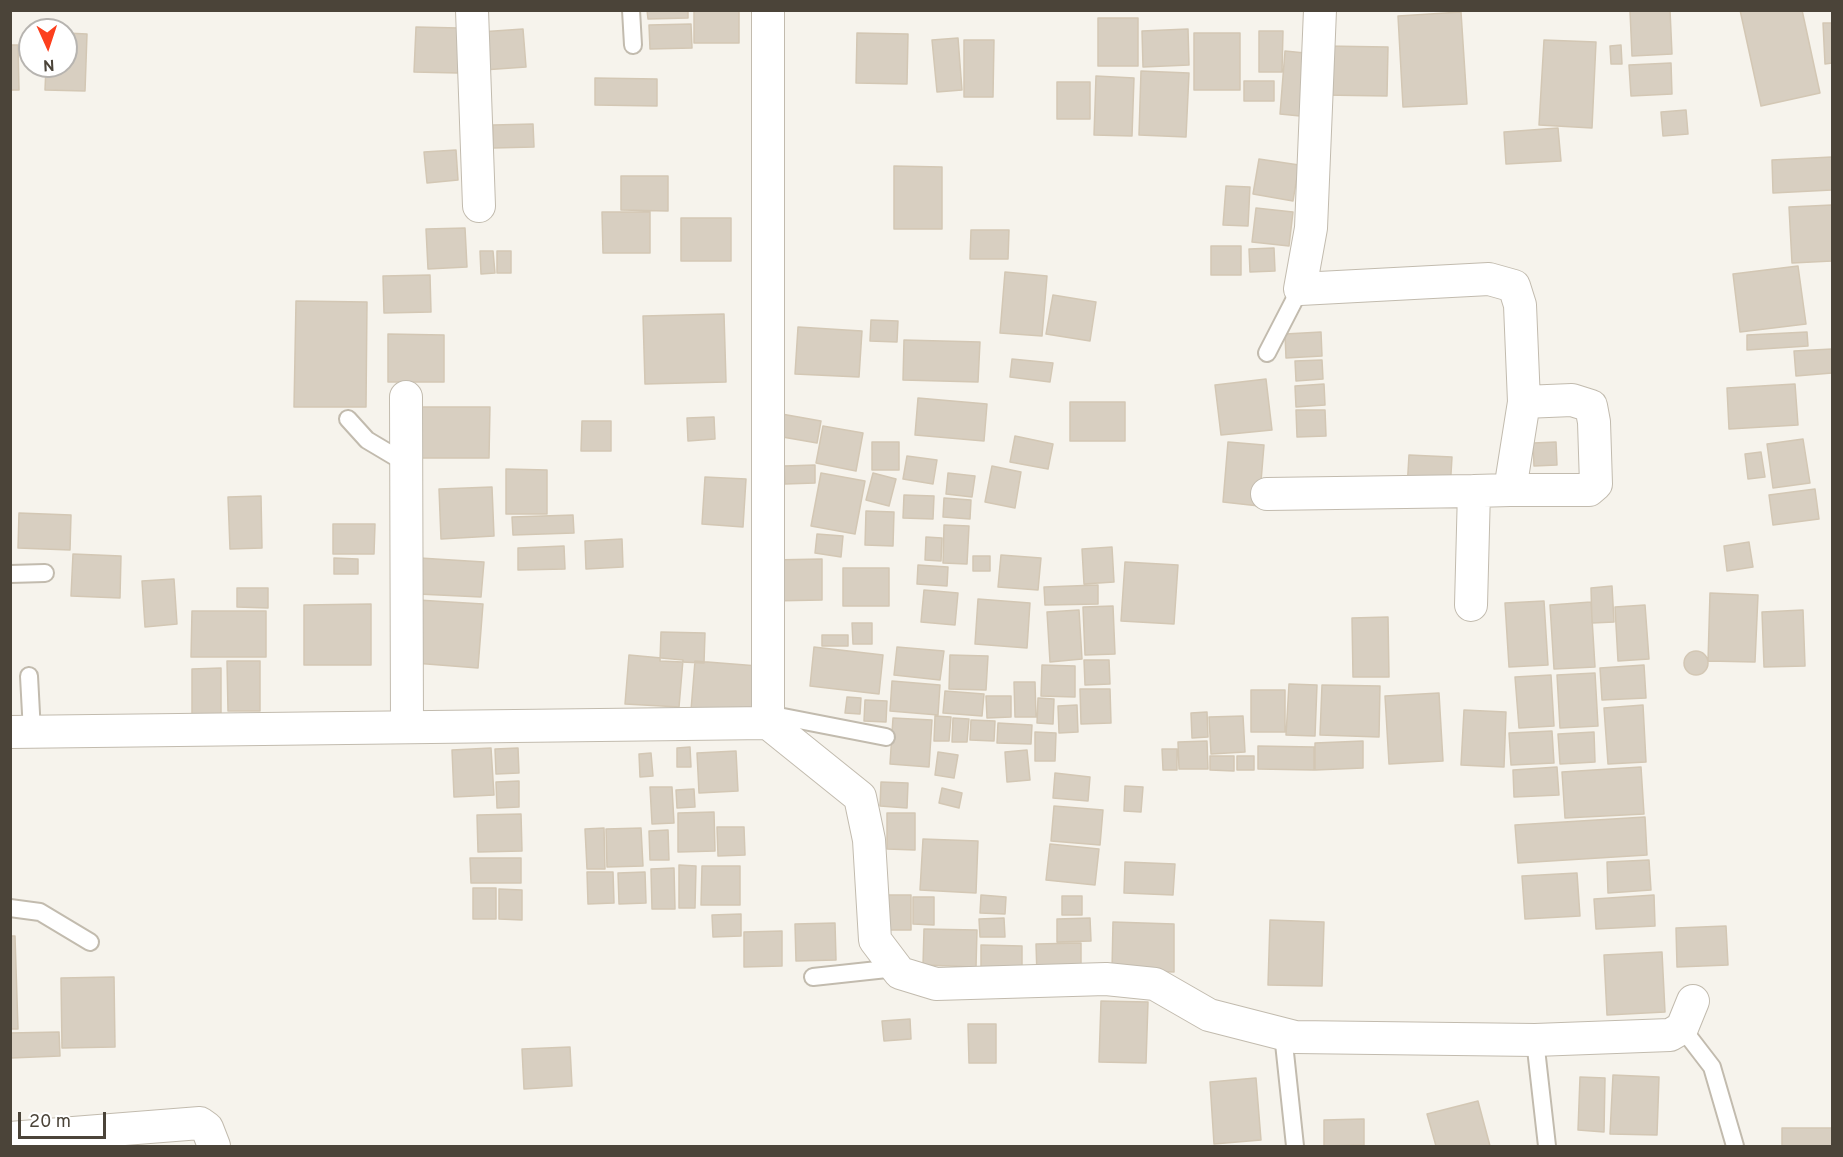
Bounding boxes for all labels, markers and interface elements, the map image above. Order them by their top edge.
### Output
north arrow [18,18,78,78]
text: N [43,54,55,74]
scale bar [21,1100,110,1138]
text: 20 m [29,1111,71,1134]

